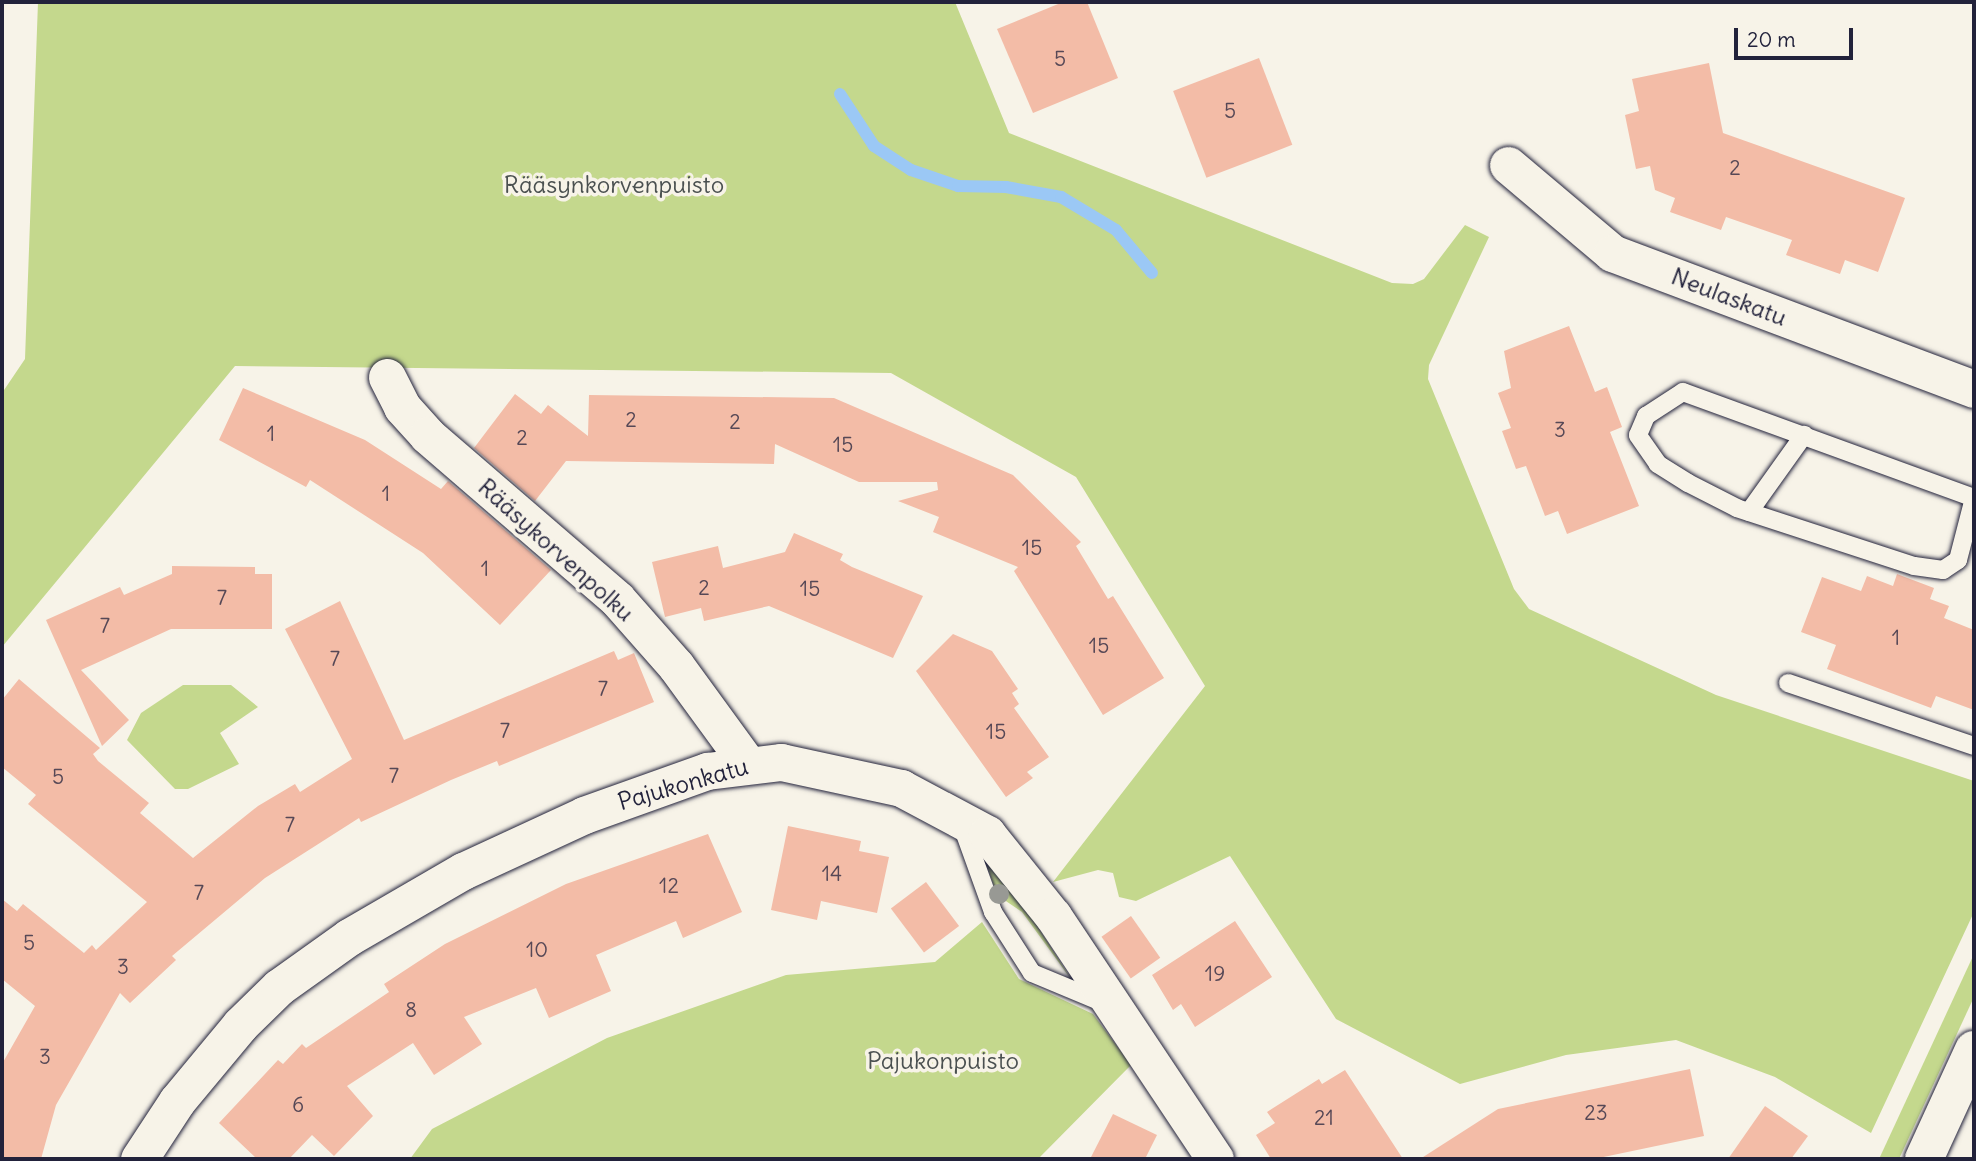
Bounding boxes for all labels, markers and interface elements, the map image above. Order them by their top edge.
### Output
scale bar [1738,14,1857,58]
text: 20 m [1747,26,1796,53]
house number: 5 [1054,46,1066,72]
house number: 5 [1224,98,1236,124]
house number: 2 [1729,155,1741,181]
park label: Rääsynkorvenpuisto [504,171,724,199]
street label: Neulaskatu [1667,262,1791,332]
house number: 2 [625,407,637,433]
house number: 2 [729,409,741,435]
house number: 3 [1554,417,1566,443]
house number: 1 [267,421,275,447]
house number: 2 [516,425,528,451]
house number: 15 [833,432,853,458]
street label: Rääsykorvenpolku [472,473,640,627]
house number: 1 [382,481,390,507]
house number: 15 [1022,535,1042,561]
house number: 1 [481,556,489,582]
house number: 2 [698,575,710,601]
house number: 15 [800,576,820,602]
house number: 7 [217,585,227,611]
house number: 7 [100,613,110,639]
house number: 1 [1892,625,1900,651]
house number: 15 [1089,633,1109,659]
house number: 7 [330,646,340,672]
house number: 7 [598,676,608,702]
house number: 7 [500,718,510,744]
house number: 15 [986,719,1006,745]
street label: Pajukonkatu [615,752,751,816]
house number: 7 [389,763,399,789]
house number: 5 [52,764,64,790]
house number: 7 [285,812,295,838]
house number: 14 [822,861,842,887]
house number: 12 [659,873,679,899]
house number: 7 [194,880,204,906]
house number: 5 [23,930,35,956]
house number: 10 [526,937,548,963]
house number: 3 [117,954,129,980]
house number: 19 [1205,961,1225,987]
house number: 8 [405,997,417,1023]
house number: 3 [39,1044,51,1070]
park label: Pajukonpuisto [867,1047,1019,1075]
house number: 6 [292,1092,304,1118]
house number: 23 [1584,1100,1608,1126]
house number: 21 [1314,1105,1334,1131]

